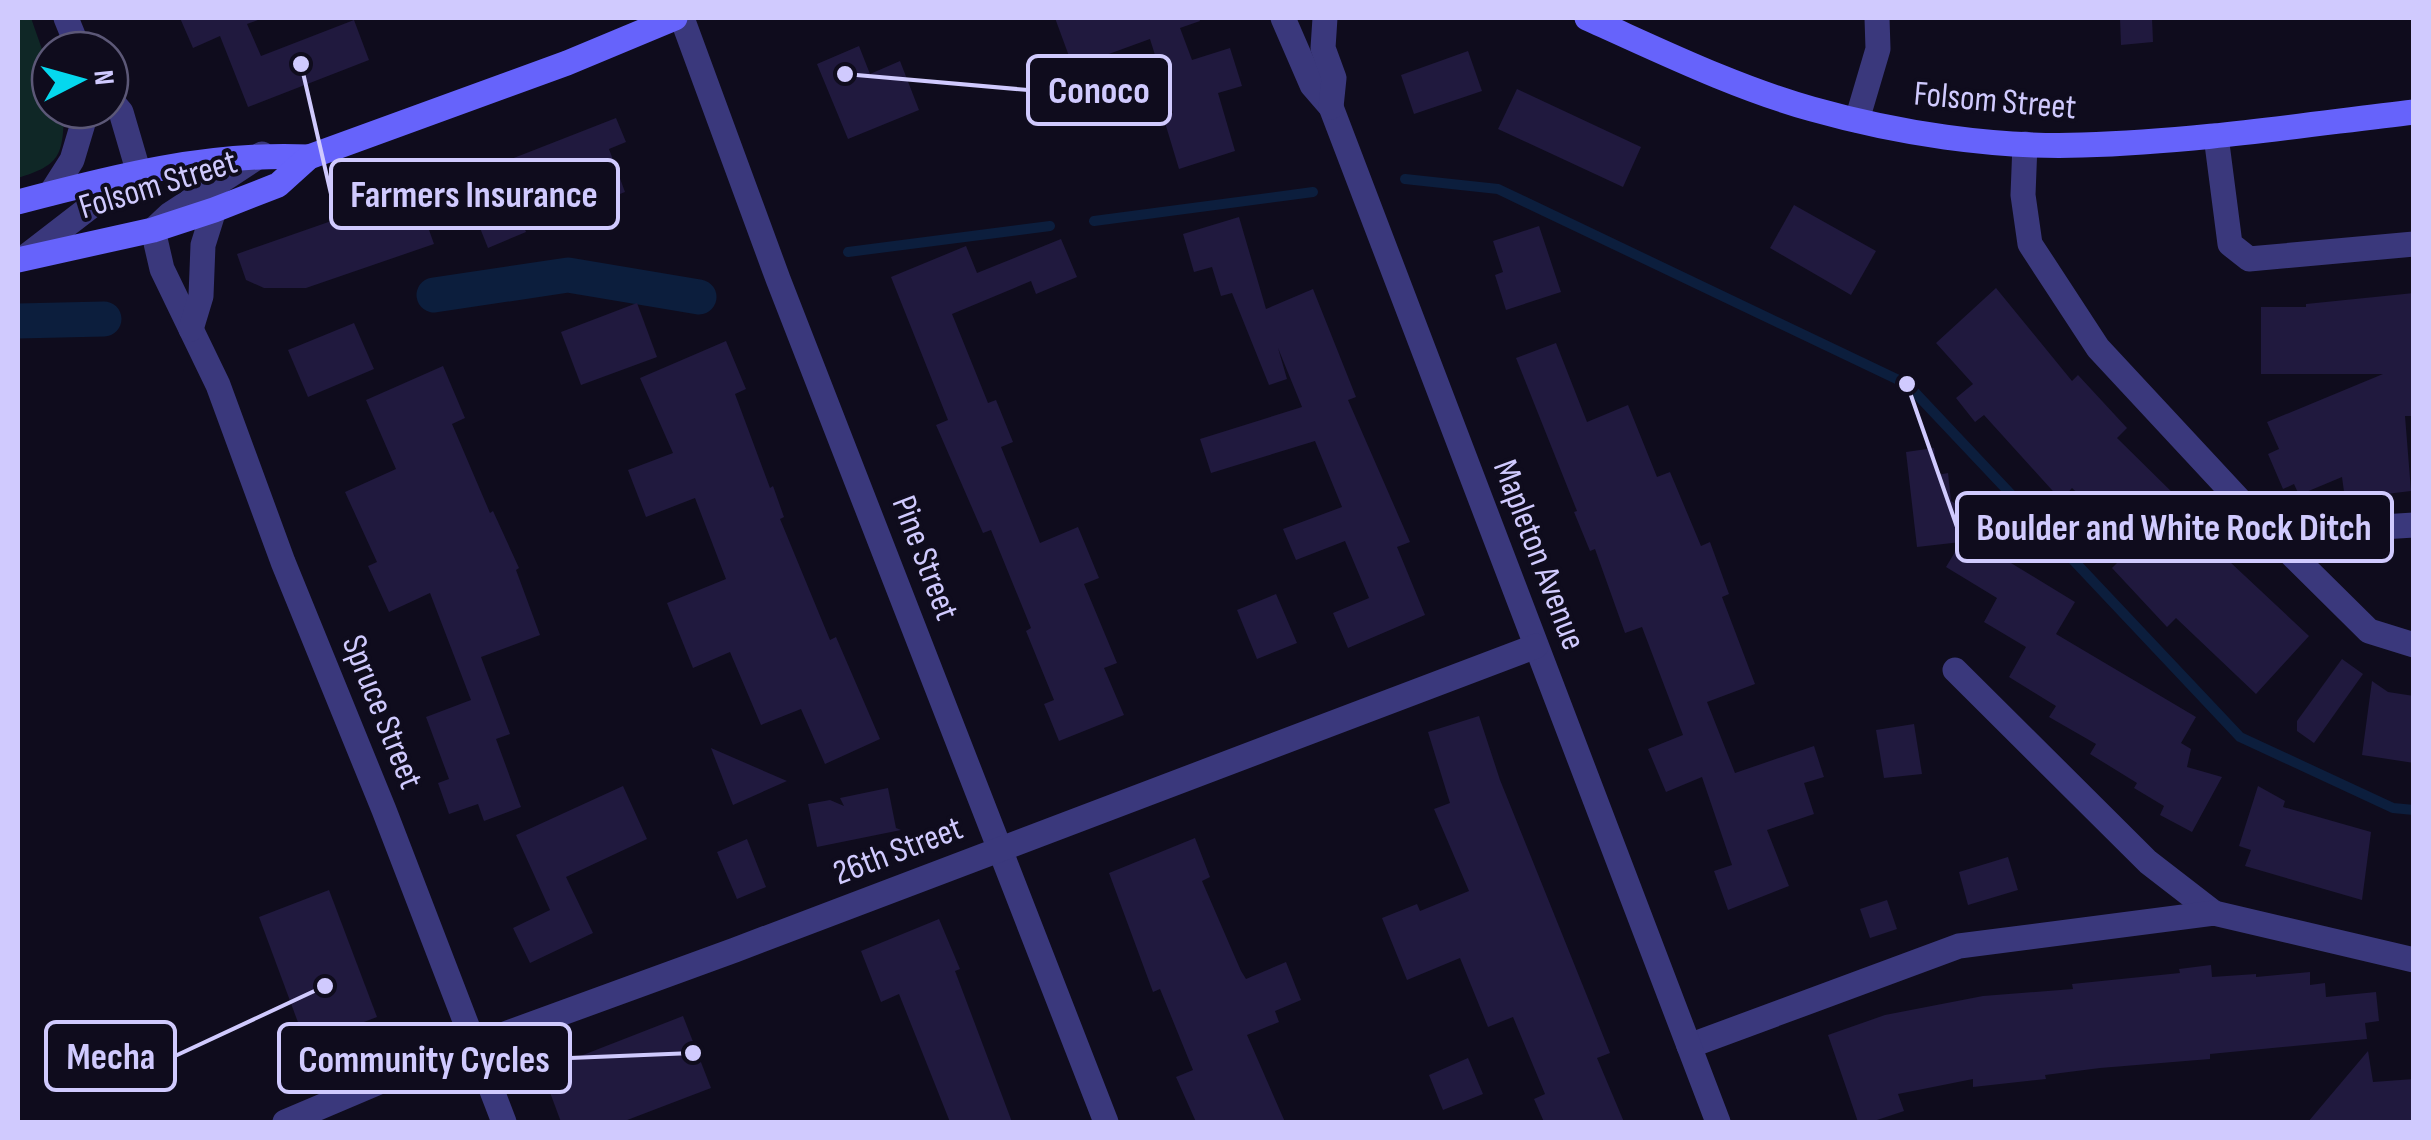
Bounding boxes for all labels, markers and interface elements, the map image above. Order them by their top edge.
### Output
north arrow [30,30,130,130]
callout: Conoco [1028,56,1170,124]
text: N [86,68,121,87]
text: Conoco [1048,69,1150,114]
street label: Folsom Street [1912,72,2078,130]
street label: Folsom Street [74,141,242,229]
callout: Farmers Insurance [331,160,618,228]
text: Farmers Insurance [350,173,598,218]
street label: Mapleton Avenue [1483,454,1595,656]
street label: Pine Street [882,490,968,626]
callout: Boulder and White Rock Ditch [1957,493,2392,561]
text: Boulder and White Rock Ditch [1976,506,2372,551]
street label: Spruce Street [332,629,432,795]
street label: 26th Street [827,807,969,895]
callout: Mecha [46,1022,175,1090]
callout: Community Cycles [279,1024,570,1092]
text: Mecha [67,1035,155,1080]
text: Community Cycles [298,1038,550,1083]

